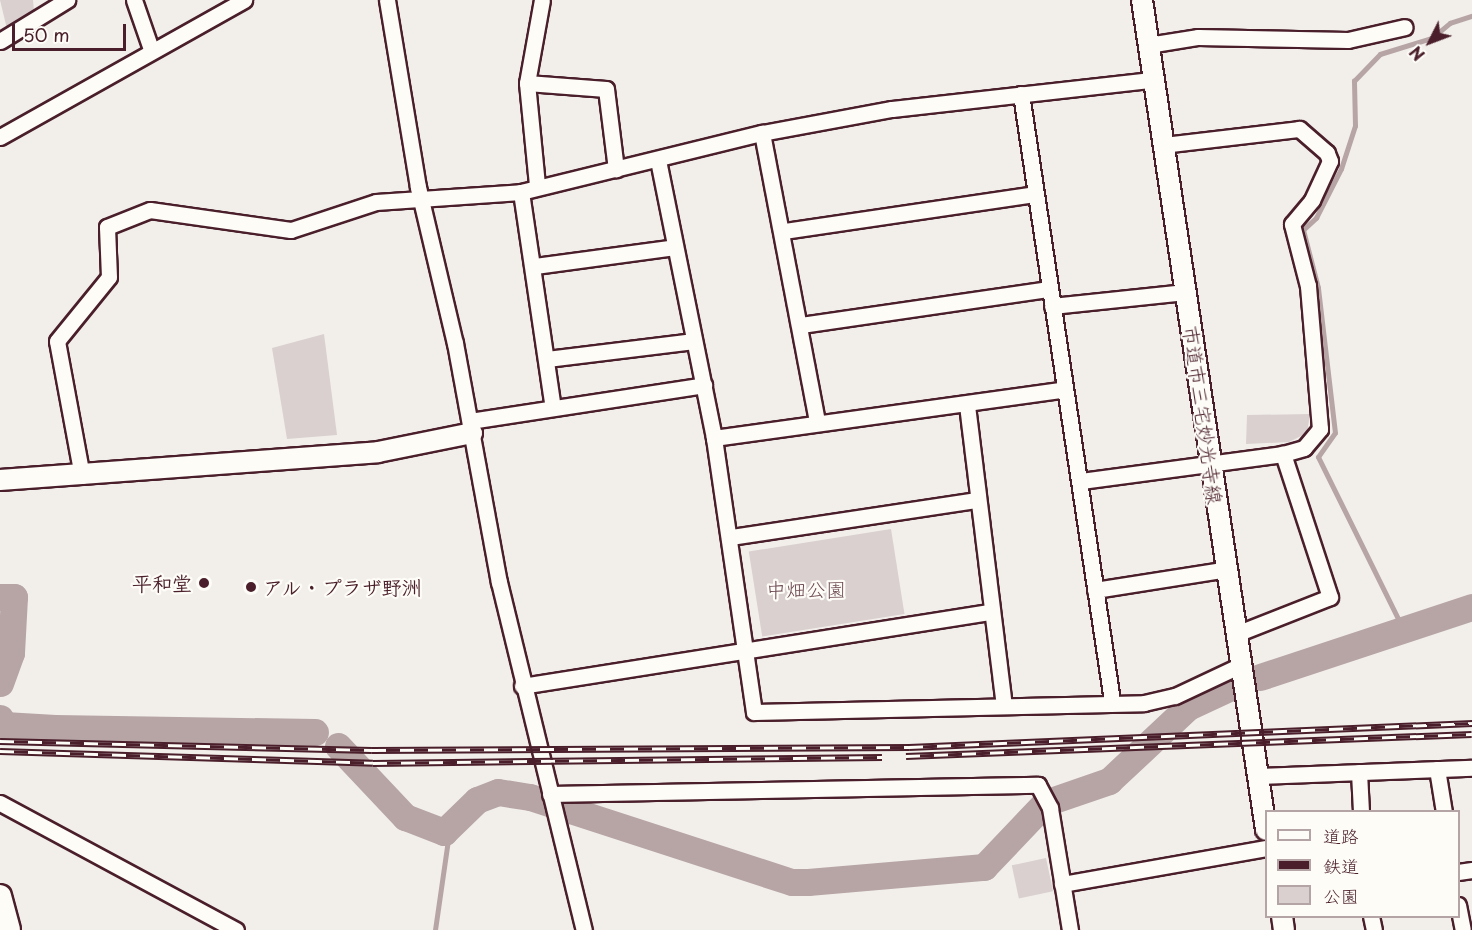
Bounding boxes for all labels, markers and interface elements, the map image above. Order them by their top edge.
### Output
scale bar [15,12,129,50]
north arrow [1400,12,1460,72]
text: 50 m [23,21,70,48]
text: N [1403,41,1430,67]
street label: 市道市三宅妙光寺線 [1179,324,1227,506]
place label: 平和堂 [132,571,192,595]
place label: アル・プラザ野洲 [263,575,423,599]
marker: 平和堂 [197,576,211,590]
park label: 中畑公園 [766,577,846,601]
marker: アル・プラザ野洲 [244,580,258,594]
legend [1265,810,1460,918]
text: 道路 [1323,822,1359,849]
text: 鉄道 [1323,852,1359,879]
text: 公園 [1323,882,1359,909]

